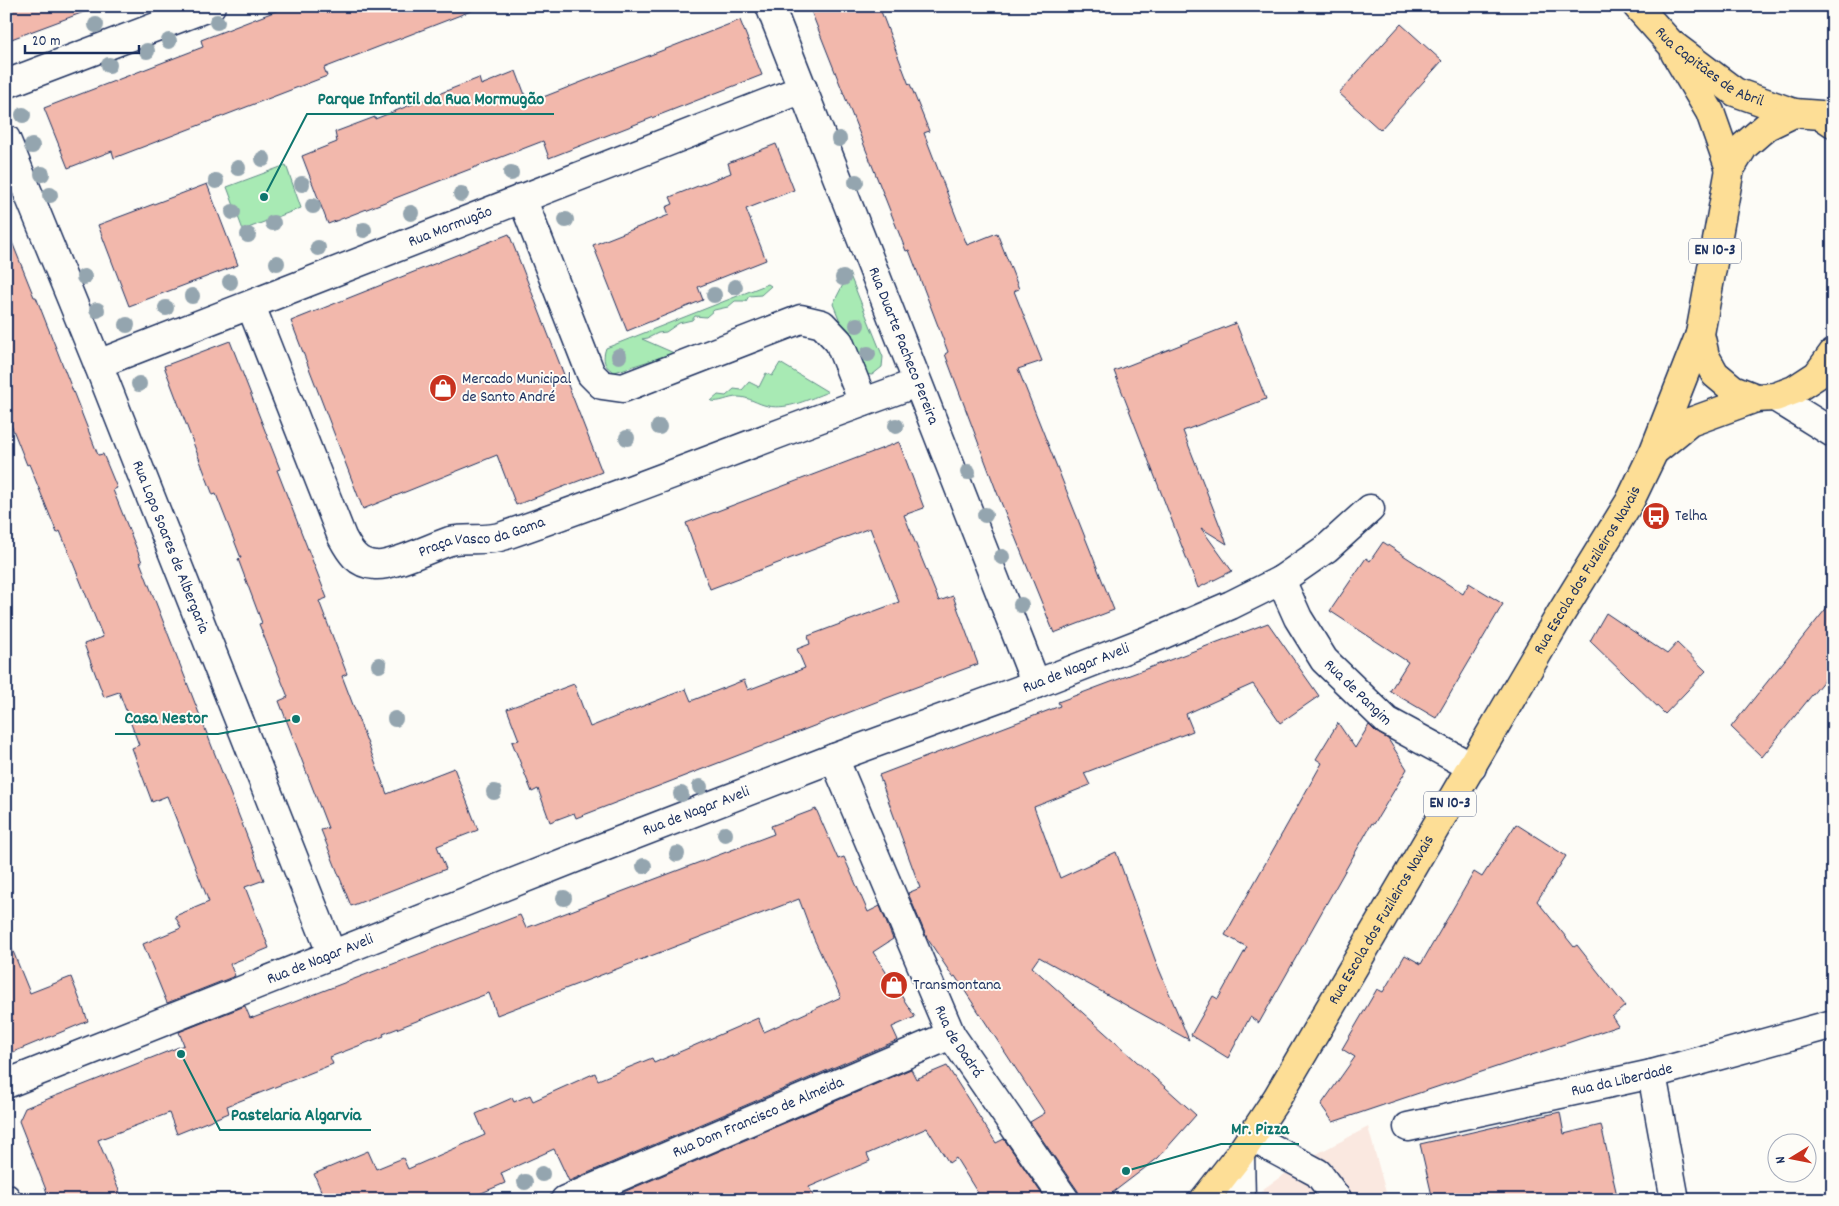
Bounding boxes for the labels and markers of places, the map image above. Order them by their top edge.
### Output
callout: Parque Infantil da Rua Mormugão [307,81,554,114]
place label: Mercado Municipal de Santo André [462,368,571,409]
shop icon: Mercado Municipal de Santo André [428,373,458,403]
bus stop icon: Telha [1641,501,1671,531]
place label: Telha [1675,505,1708,528]
callout: Casa Nestor [115,701,218,734]
shop icon: Transmontana [879,970,909,1000]
place label: Transmontana [913,974,1001,997]
callout: Pastelaria Algarvia [220,1097,371,1130]
callout: Mr. Pizza [1221,1111,1299,1144]

